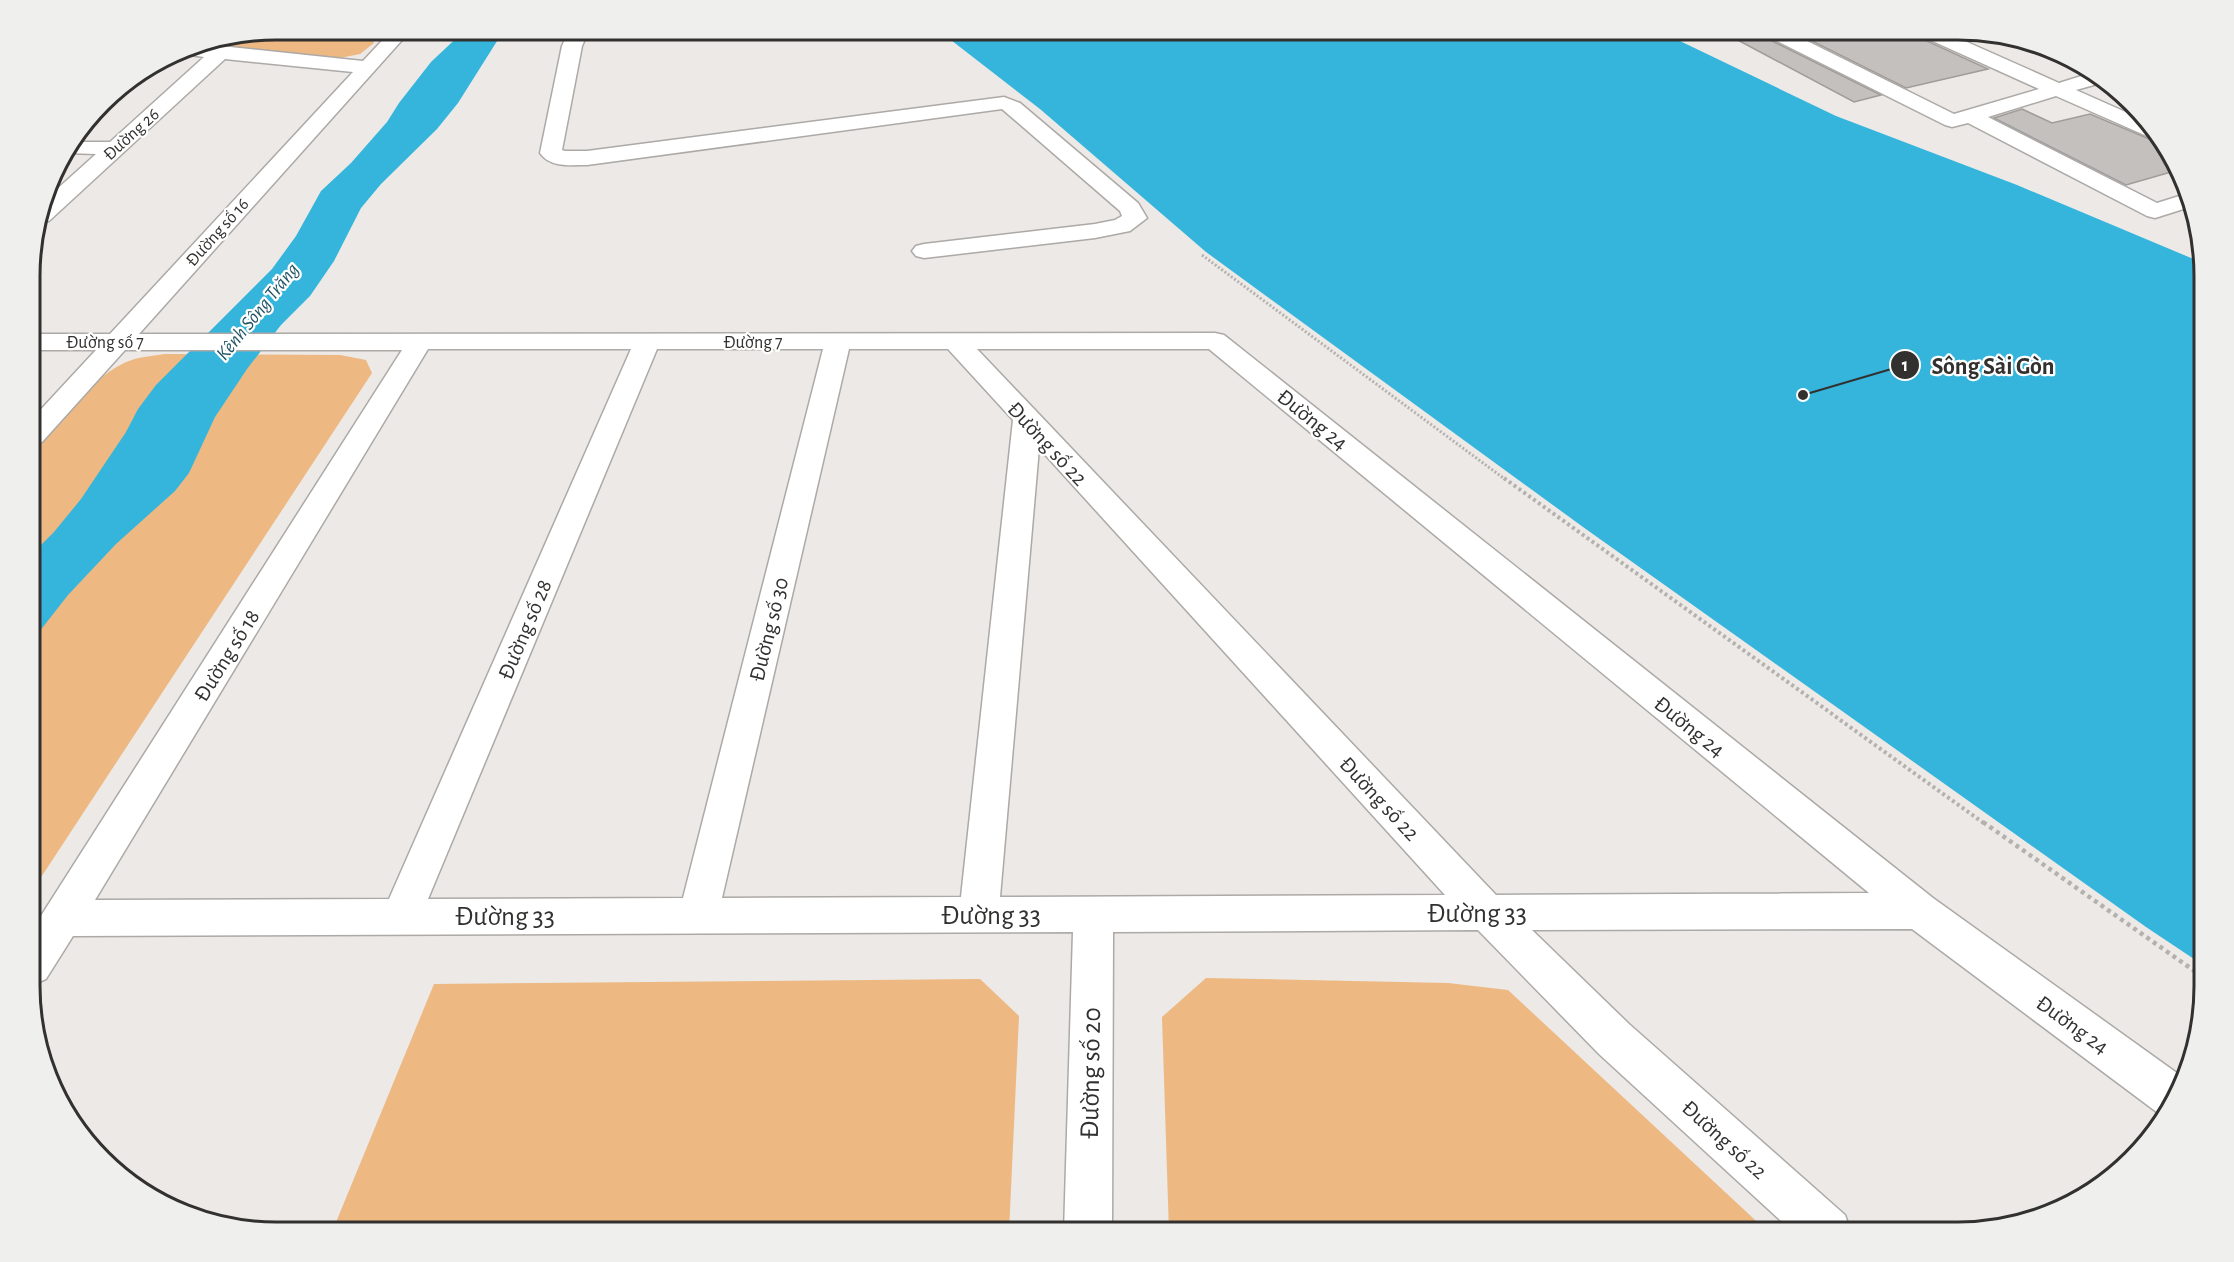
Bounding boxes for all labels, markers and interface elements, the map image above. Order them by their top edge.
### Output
street label: Đường 26 [100,105,163,164]
street label: Đường số 16 [182,195,253,270]
water label: Kênh Sông Trăng [213,259,303,364]
street label: Đường số 7 [66,333,144,352]
street label: Đường 7 [723,334,783,352]
callout: Sông Sài Gòn [1890,344,2067,386]
text: Sông Sài Gòn [1932,355,2054,379]
text: 1 [1902,357,1908,375]
street label: Đường 24 [1273,385,1352,455]
street label: Đường số 22 [1003,398,1091,490]
street label: Đường số 30 [745,575,792,683]
street label: Đường số 28 [494,576,556,682]
street label: Đường số 18 [190,606,264,705]
street label: Đường 24 [1650,692,1729,762]
street label: Đường số 22 [1335,753,1423,845]
street label: Đường 33 [1427,900,1527,927]
street label: Đường 33 [941,902,1041,929]
street label: Đường 33 [455,903,555,930]
street label: Đường 24 [2032,991,2113,1058]
street label: Đường số 20 [1076,1007,1105,1139]
street label: Đường số 22 [1678,1096,1771,1183]

